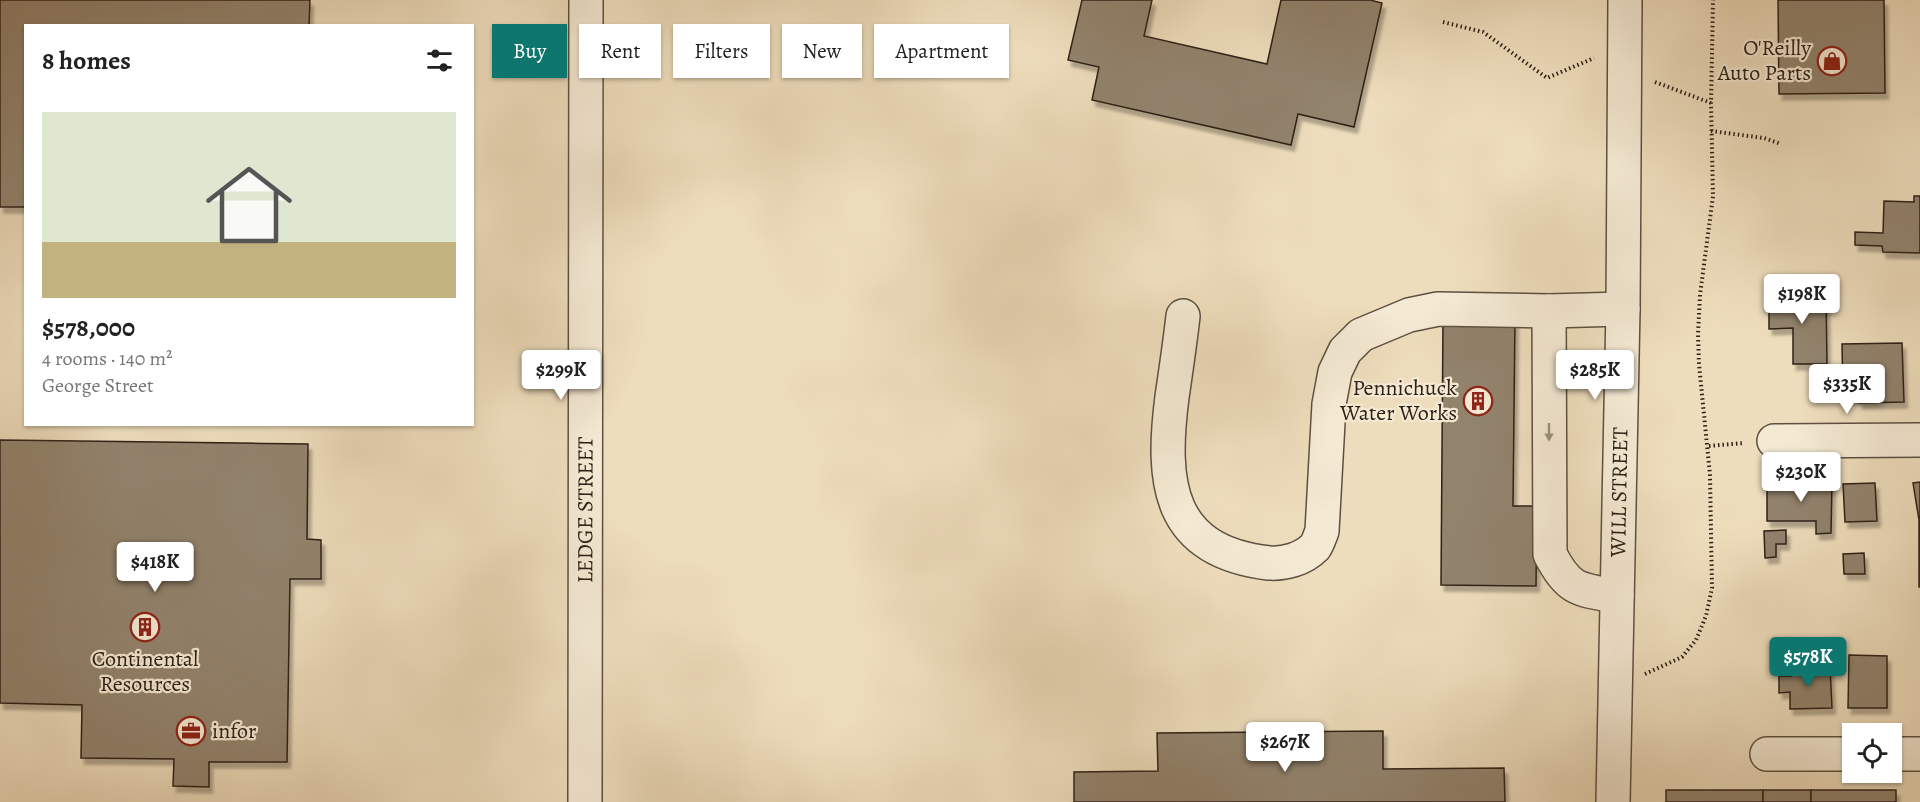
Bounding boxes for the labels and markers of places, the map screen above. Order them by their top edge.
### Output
place label: O'Reilly Auto Parts [1717,33,1811,88]
shop icon: O'Reilly Auto Parts [1816,45,1848,77]
pin: $198K [1760,274,1844,325]
pin: $299K [519,350,603,401]
pin: $285K [1553,350,1637,401]
pin: $335K [1805,364,1889,415]
place label: Pennichuck Water Works [1339,373,1457,428]
building icon: Pennichuck Water Works [1462,385,1494,417]
pin: $230K [1759,452,1843,503]
pin: $418K [113,542,197,593]
building icon: Continental Resources [129,611,161,643]
pin: $578K [1766,637,1850,688]
place label: Continental Resources [92,644,198,699]
office icon: infor [175,715,207,747]
place label: infor [212,716,257,746]
pin: $267K [1243,722,1327,773]

